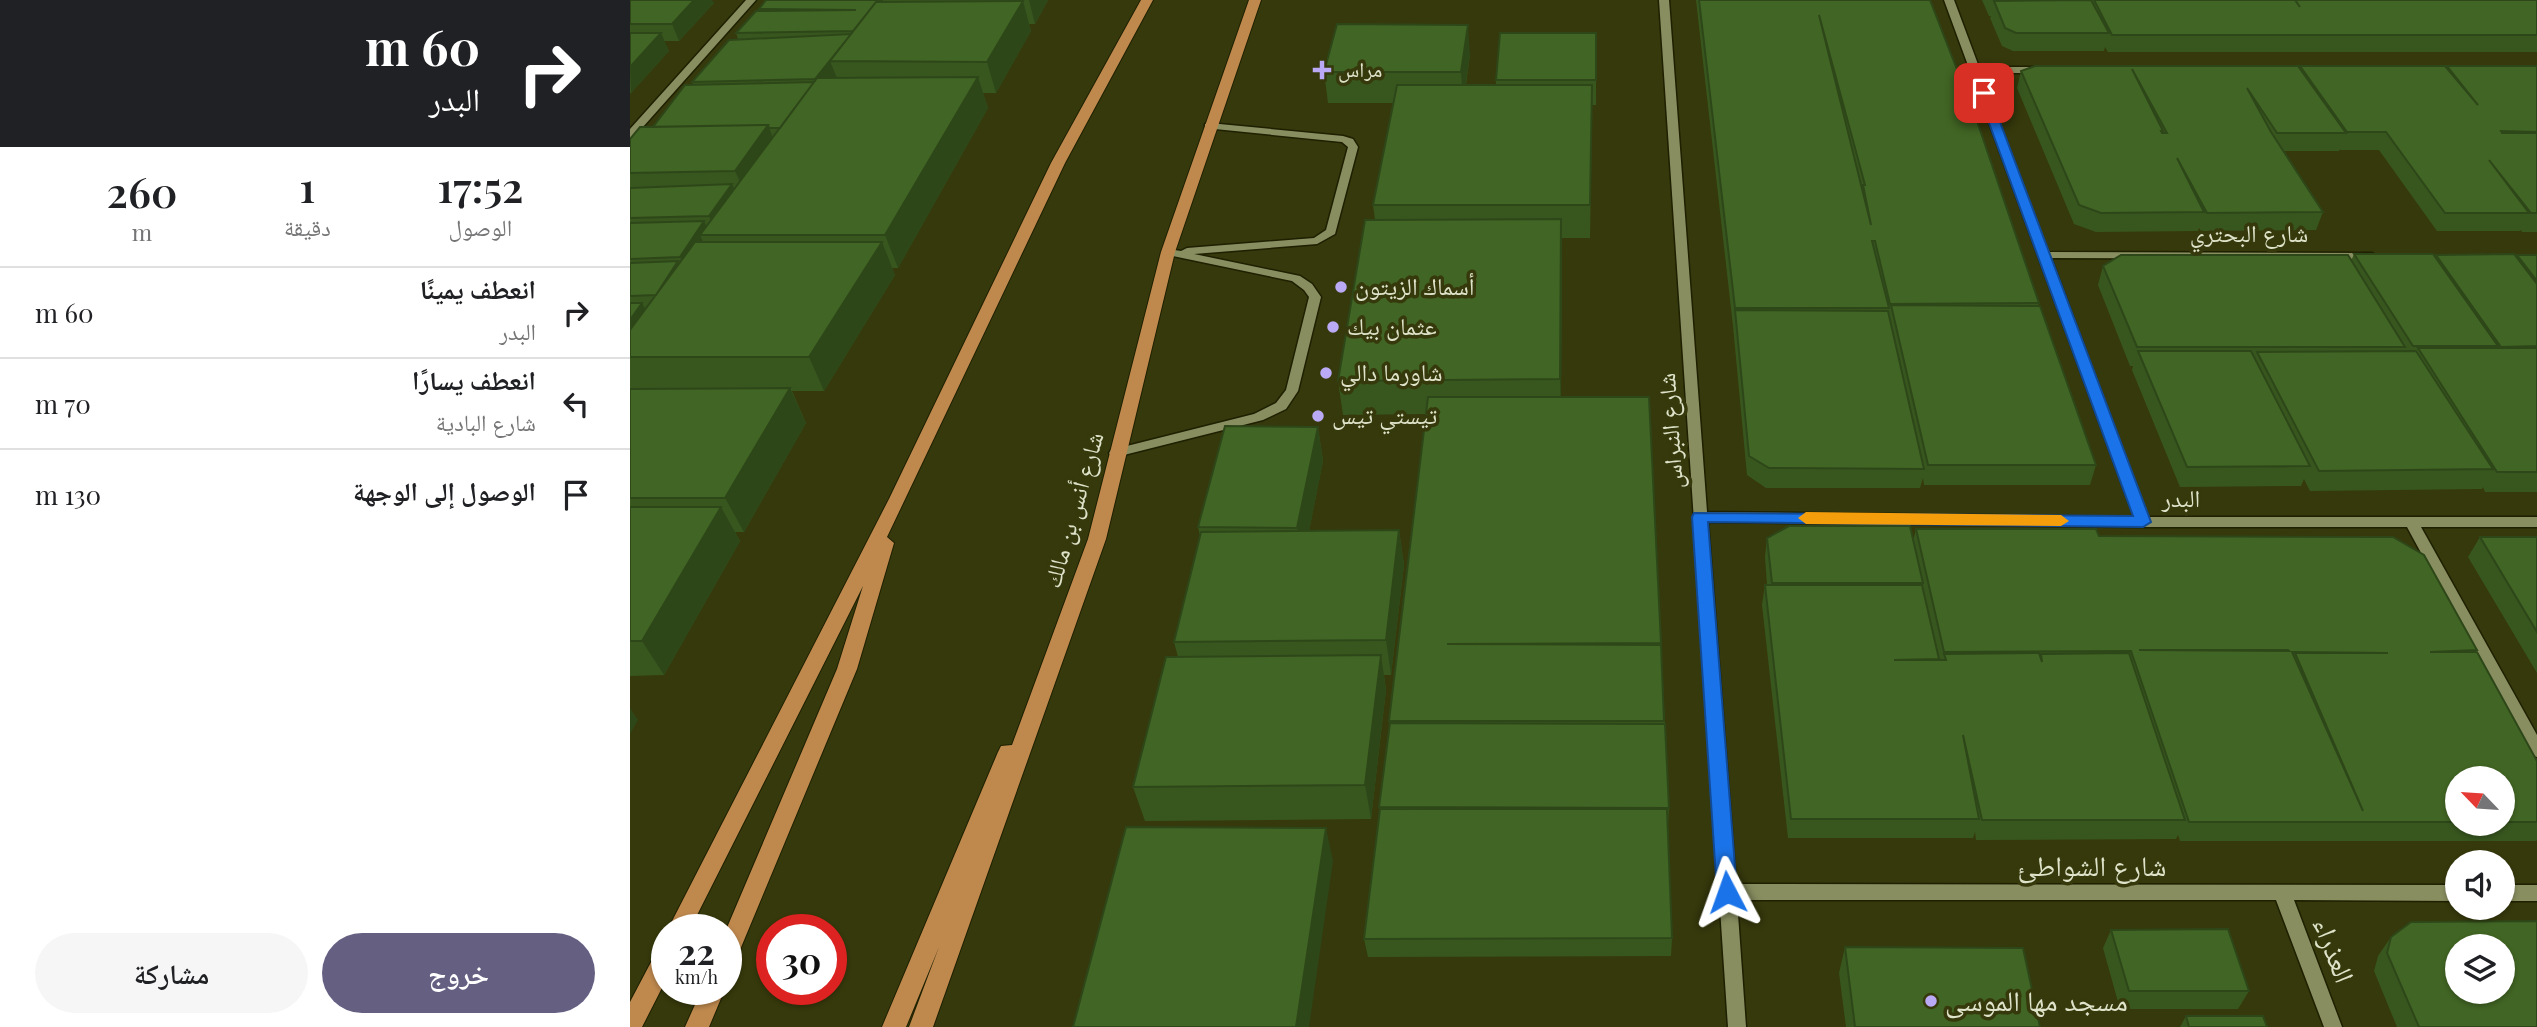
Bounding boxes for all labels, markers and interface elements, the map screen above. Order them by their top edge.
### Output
text: 60 m [365,13,480,78]
icon: right [504,28,595,119]
place label: مراس [1338,54,1382,83]
marker: مراس [1312,60,1332,80]
pin [1954,63,2014,123]
icon: arrive [1965,74,2003,112]
text: البدر [429,76,480,119]
text: 1 [299,158,315,214]
text: 17:52 [437,158,523,214]
text: 260 [107,163,177,219]
text: دقيقة [284,211,331,242]
text: الوصول [449,211,512,242]
text: m [132,216,152,247]
street label: شارع البحتري [2190,216,2308,253]
place label: أسماك الزيتون [1355,269,1475,301]
text: انعطف يمينًا [420,271,536,306]
marker: أسماك الزيتون [1333,279,1349,295]
icon: right [557,294,595,332]
text: 60 m [35,295,94,330]
place label: عثمان بيك [1347,309,1437,341]
text: البدر [499,315,536,346]
marker: عثمان بيك [1325,319,1341,335]
place label: شاورما دالي [1340,355,1443,392]
text: انعطف يسارًا [412,362,536,397]
marker: شاورما دالي [1318,365,1334,381]
street label: شارع النبراس [1649,372,1690,490]
icon: left [557,385,595,423]
text: 70 m [35,386,91,421]
place label: تيستي تيس [1332,398,1437,435]
text: شارع البادية [436,406,536,437]
marker: تيستي تيس [1310,408,1326,424]
street label: شارع أنس بن مالك [1035,428,1111,591]
text: الوصول إلى الوجهة [353,473,536,508]
icon: arrive [557,476,595,514]
text: 130 m [35,477,101,512]
street label: البدر [2161,481,2200,513]
north arrow [2445,766,2515,836]
map controls [2445,766,2515,1004]
street label: شارع الشواطئ [2018,846,2166,884]
button: sound [2445,850,2515,920]
position arrow [1690,855,1764,929]
street label: العذراء [2306,911,2365,987]
speed limit sign: 30 [756,914,847,1005]
text: 22 [678,927,715,974]
button: مشاركة [35,933,308,1013]
button: خروج [322,933,595,1013]
button: layers [2445,934,2515,1004]
text: km/h [675,965,718,989]
place label: مسجد مها الموسى [1945,981,2128,1019]
marker: مسجد مها الموسى [1923,993,1939,1009]

